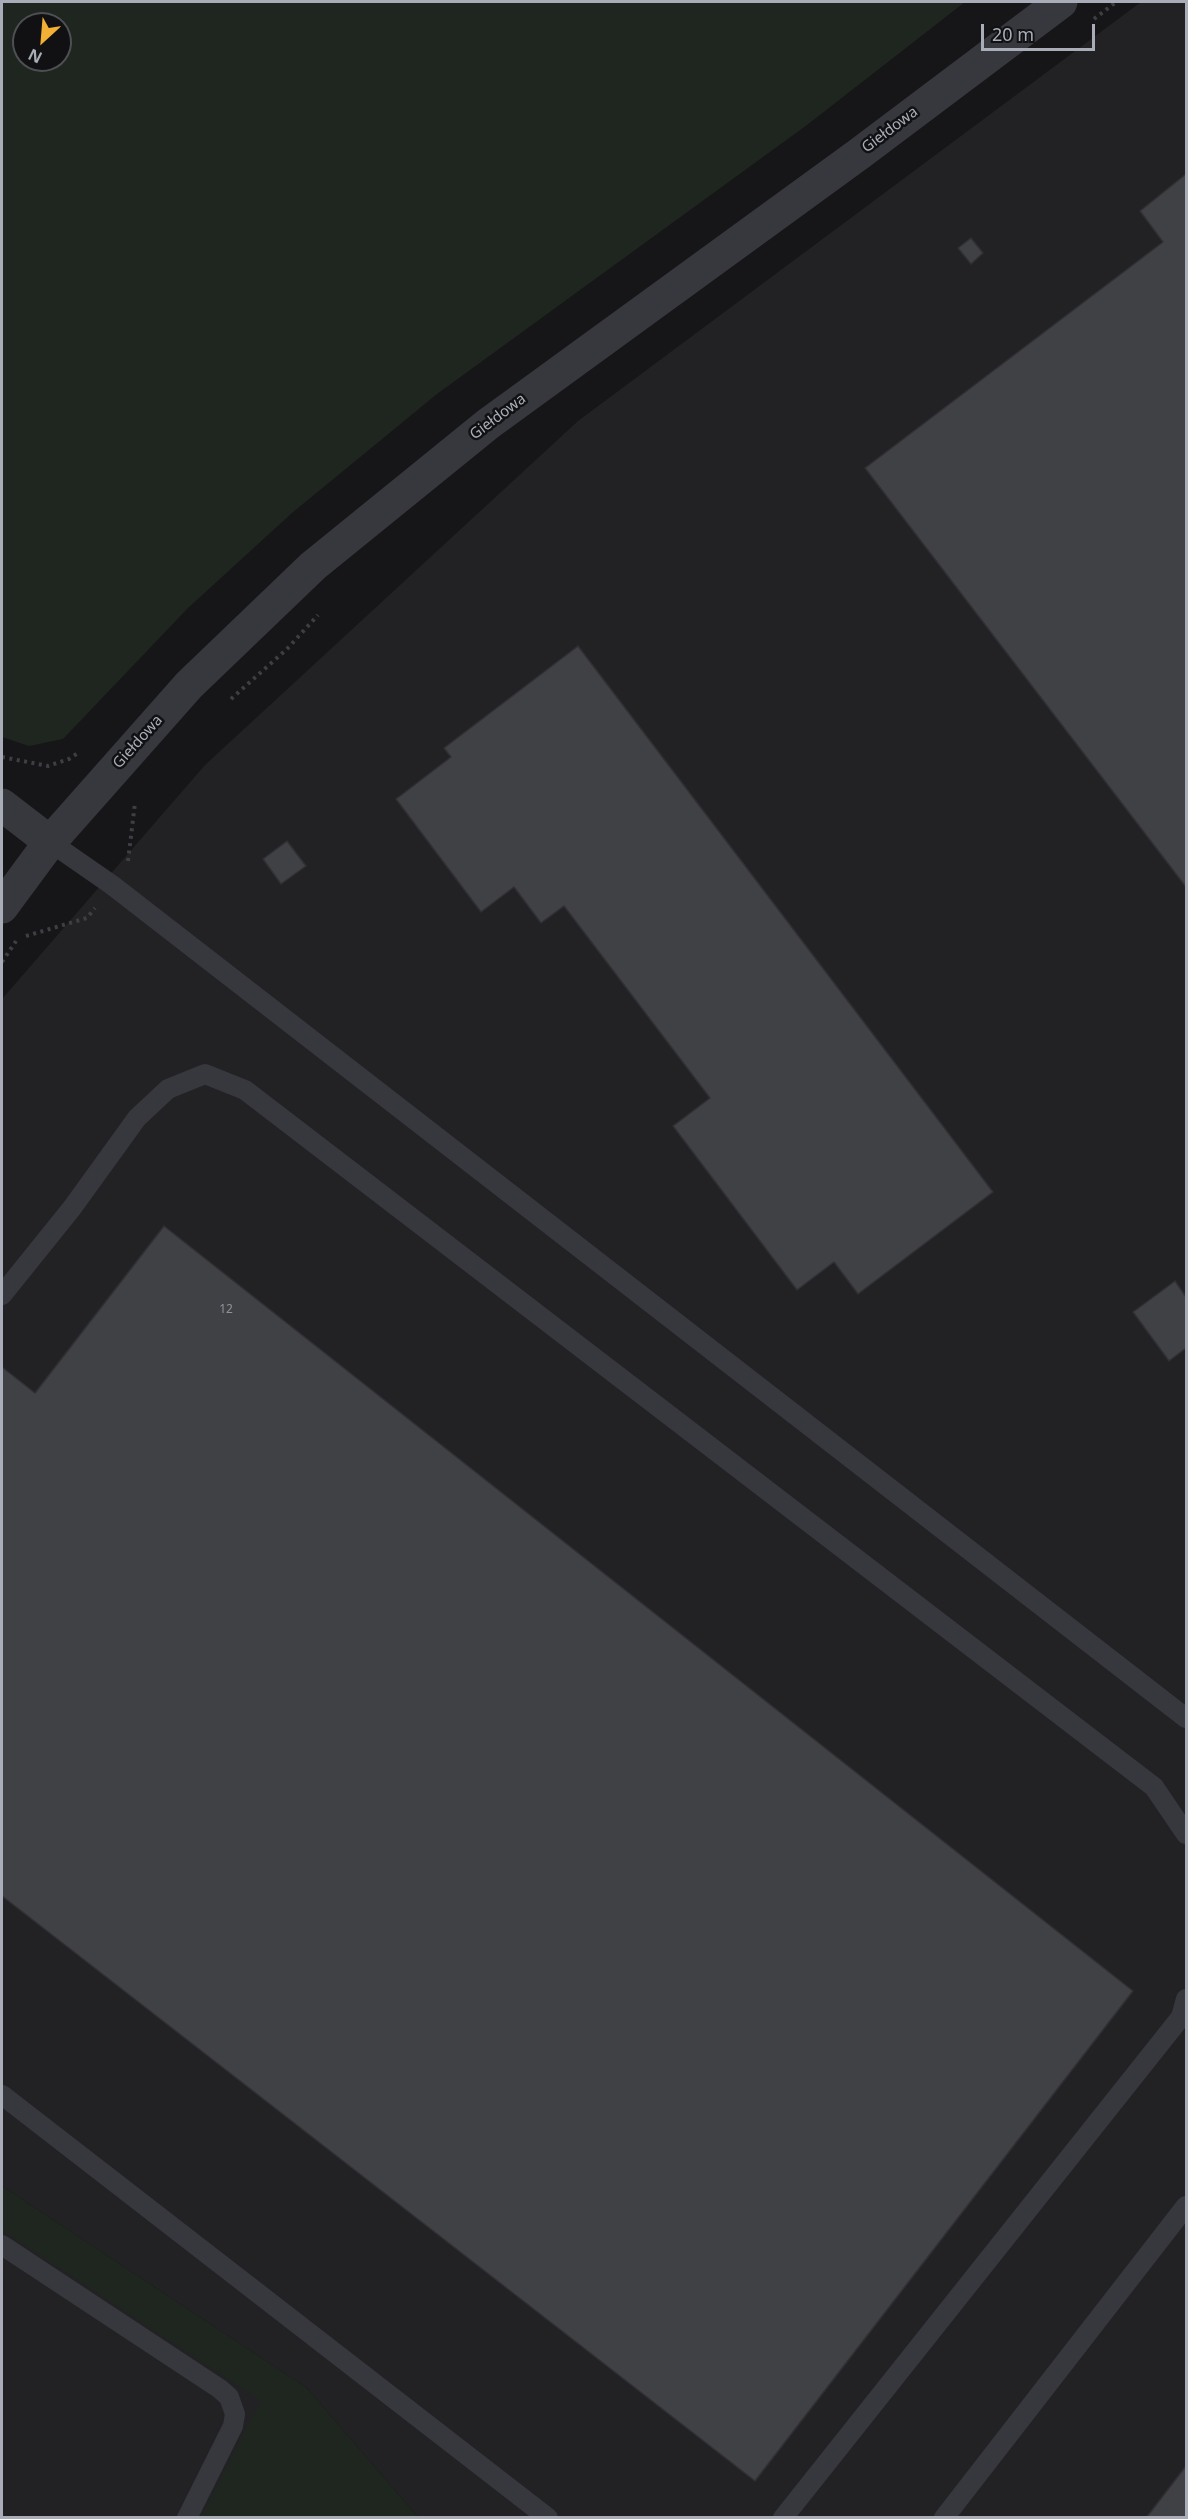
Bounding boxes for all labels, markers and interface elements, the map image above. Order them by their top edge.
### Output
north arrow [12,12,72,72]
scale bar [984,12,1098,50]
text: 20 m [992,22,1034,46]
text: N [24,44,46,69]
street label: Giełdowa [858,103,922,157]
street label: Giełdowa [466,390,530,444]
street label: Giełdowa [109,712,167,772]
house number: 12 [219,1303,233,1317]

